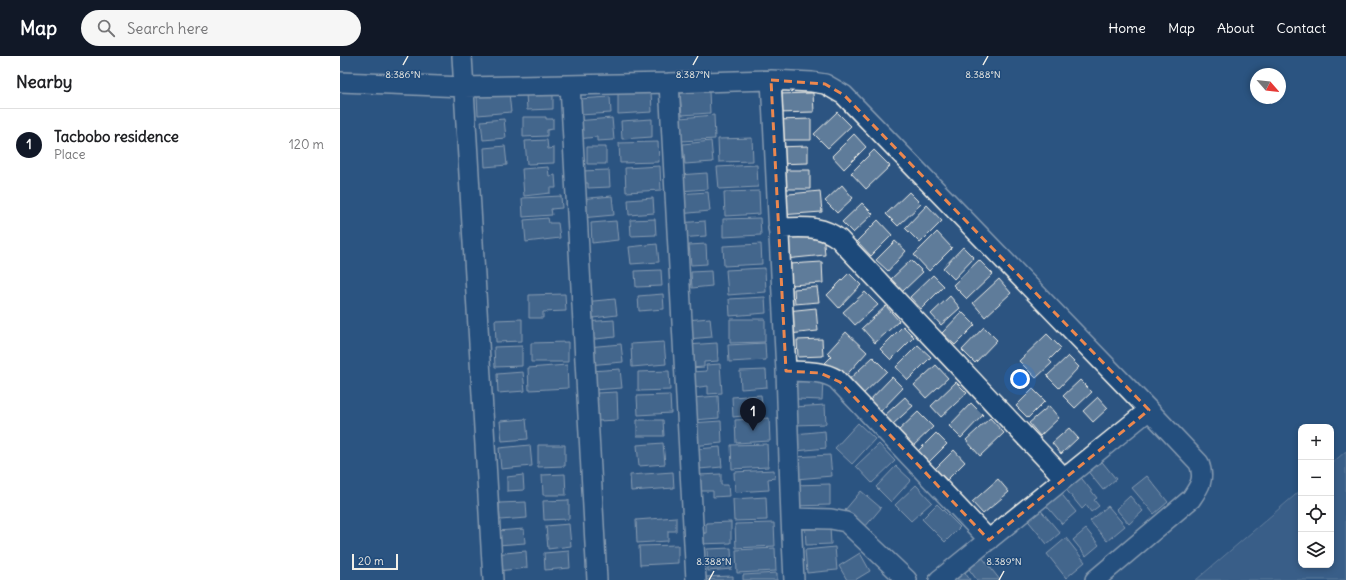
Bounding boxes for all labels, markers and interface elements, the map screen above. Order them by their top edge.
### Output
search box [81,10,361,46]
text: Map [20,16,57,40]
icon: search [95,17,117,39]
text: Search here [127,19,208,38]
text: Home [1108,19,1146,37]
text: Map [1168,19,1195,37]
text: About [1217,19,1255,37]
text: Contact [1277,19,1326,37]
text: 8.386°N [385,68,421,81]
text: 8.387°N [676,68,710,81]
text: 8.388°N [965,68,1001,81]
north arrow [1250,68,1286,104]
text: Nearby [16,71,72,93]
text: Tacbobo residence [54,127,179,146]
text: 1 [26,136,32,153]
text: 120 m [289,136,324,153]
text: Place [54,146,85,163]
your location [1010,369,1030,389]
pin: 1 [740,398,766,431]
map controls [1298,424,1334,568]
button: + [1298,424,1334,460]
button: − [1298,460,1334,496]
button: locate [1298,496,1334,532]
button: layers [1298,532,1334,568]
scale bar [352,552,398,571]
text: 20 m [358,554,384,568]
text: 8.388°N [696,555,732,568]
text: 8.389°N [986,555,1022,568]

